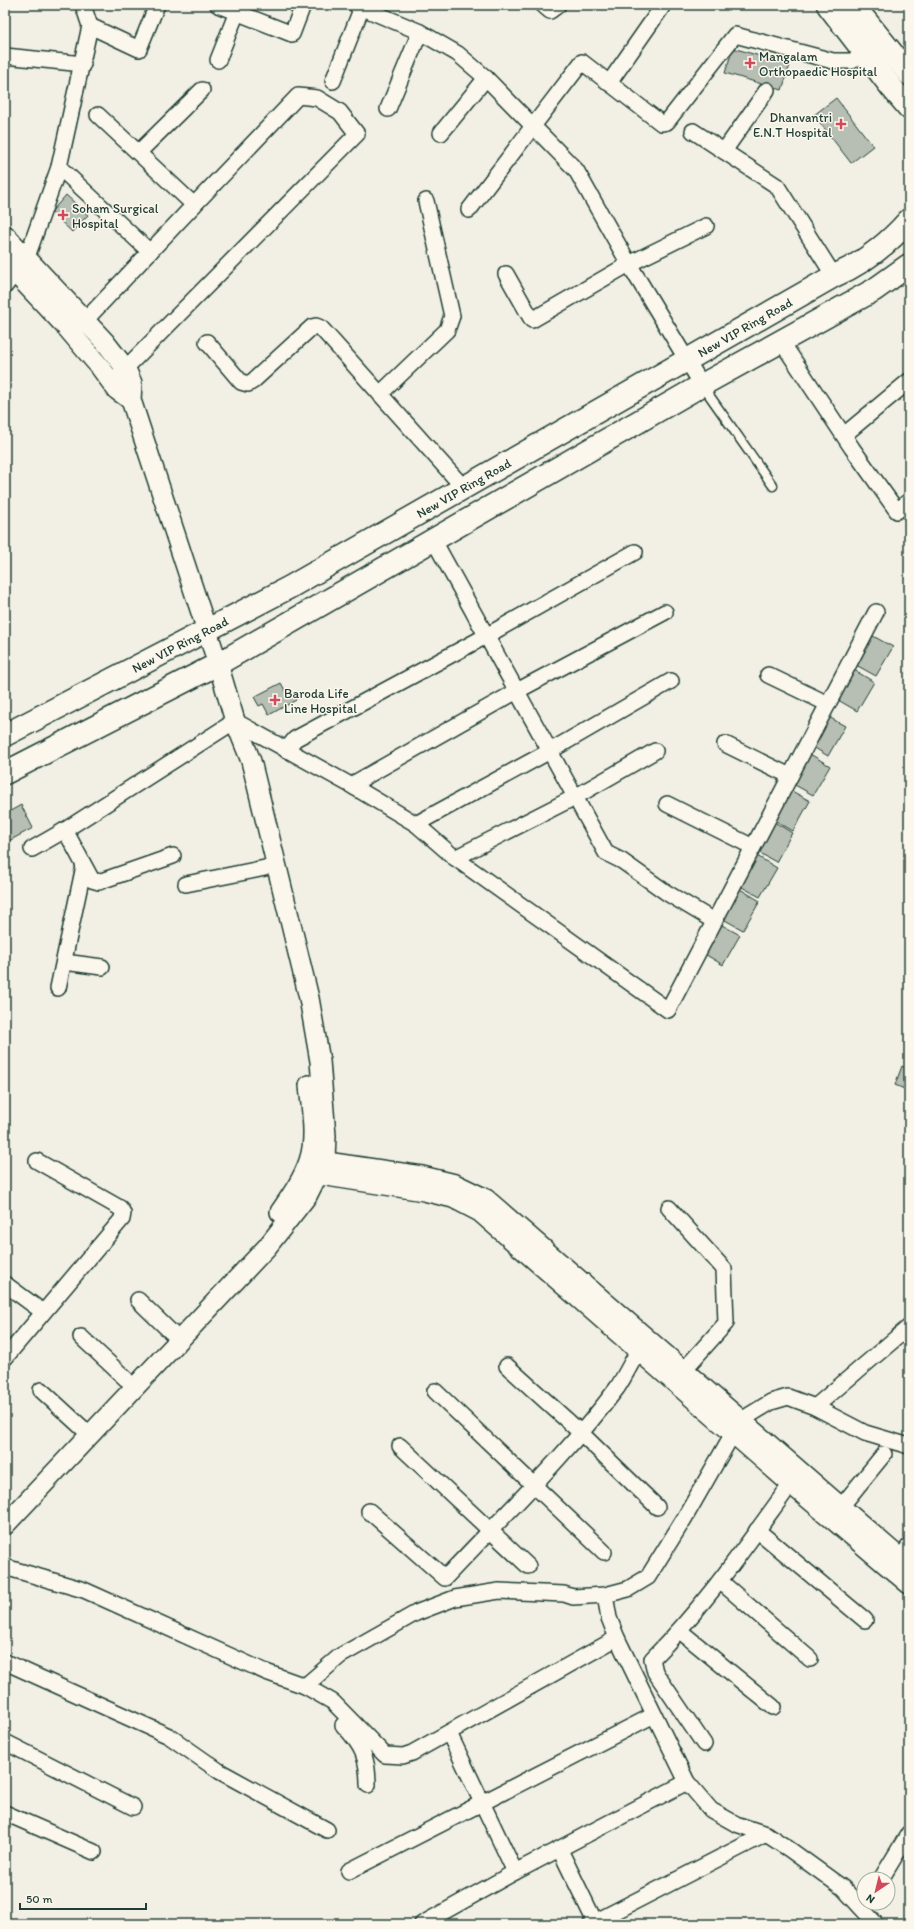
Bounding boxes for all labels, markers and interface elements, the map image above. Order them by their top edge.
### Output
place label: Mangalam Orthopaedic Hospital [759,49,878,79]
marker: Mangalam Orthopaedic Hospital [744,57,756,69]
place label: Dhanvantri E.N.T Hospital [753,110,832,140]
marker: Dhanvantri E.N.T Hospital [835,118,847,130]
place label: Soham Surgical Hospital [72,201,159,231]
marker: Soham Surgical Hospital [57,209,69,221]
street label: New VIP Ring Road [695,295,795,360]
street label: New VIP Ring Road [414,455,514,521]
street label: New VIP Ring Road [129,613,231,676]
place label: Baroda Life Line Hospital [284,686,357,716]
marker: Baroda Life Line Hospital [269,694,281,706]
north arrow [856,1871,896,1911]
scale bar [20,1885,146,1911]
text: N [864,1891,877,1906]
text: 50 m [26,1892,52,1906]

